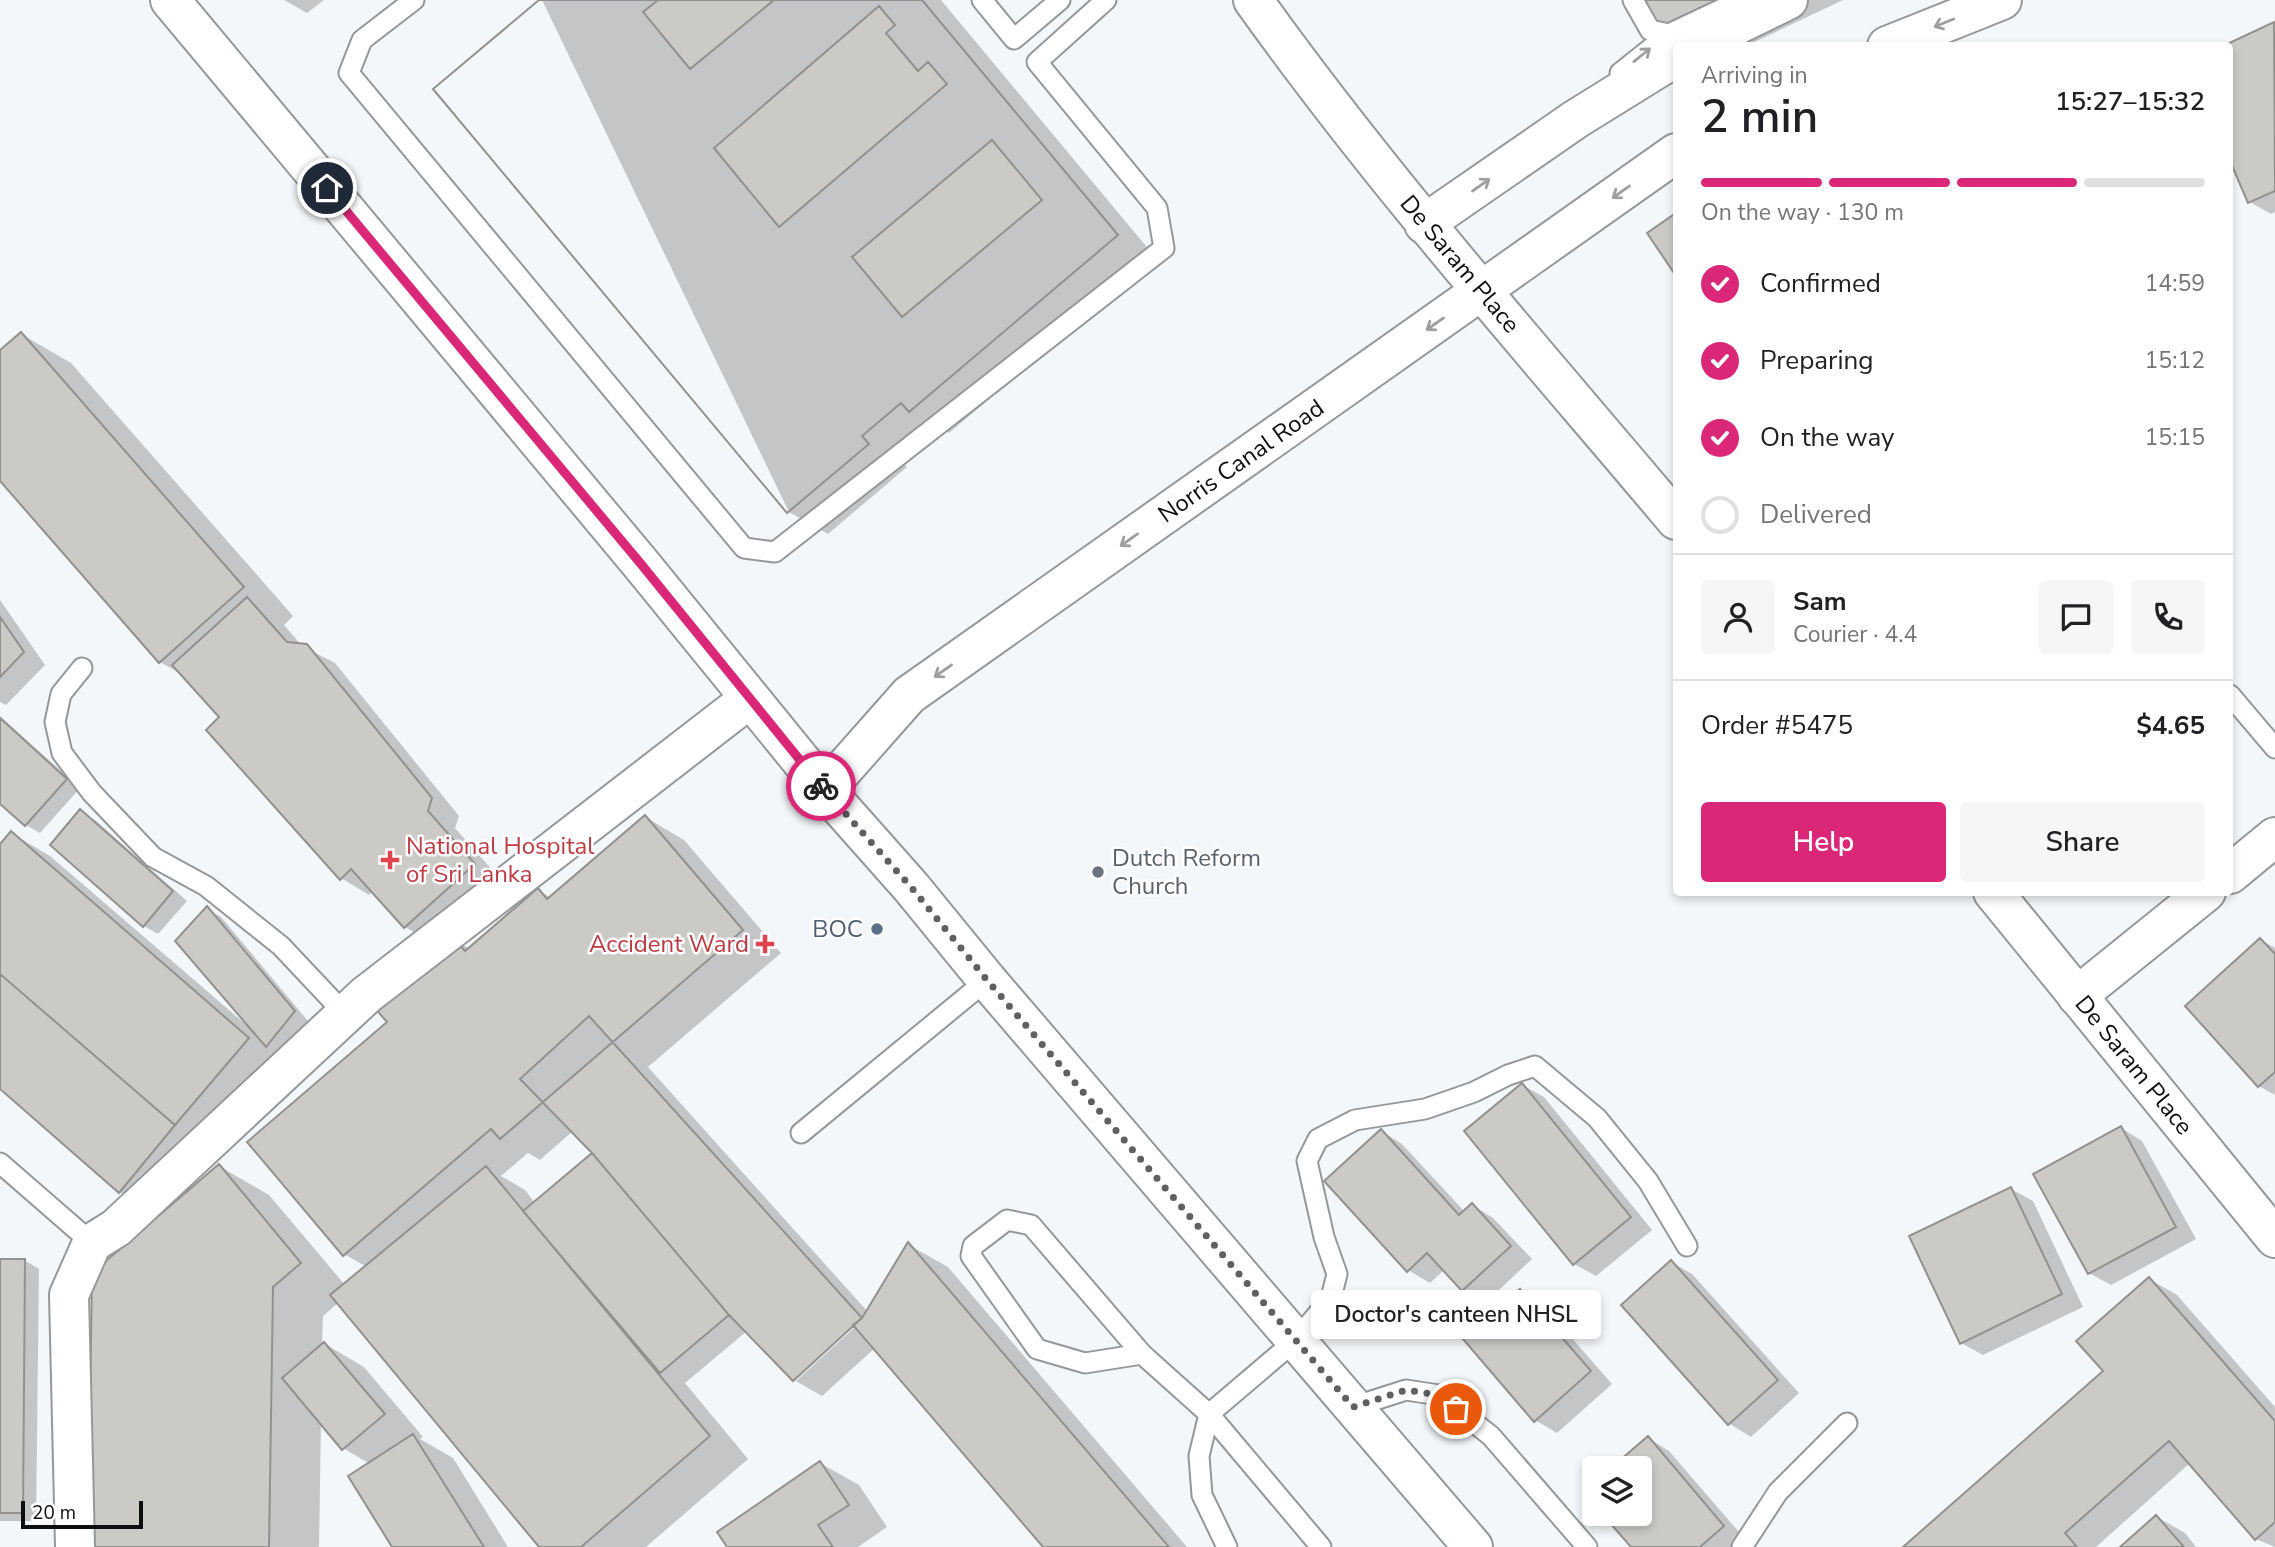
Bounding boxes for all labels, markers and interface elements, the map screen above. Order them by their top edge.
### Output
one-way arrow [1934,17,1956,30]
one-way arrow [1633,47,1651,62]
text: Arriving in [1701,60,1808,91]
text: 15:27–15:32 [2055,84,2205,119]
text: 2 min [1701,85,1818,148]
pin [297,158,357,218]
icon: home [308,169,346,207]
one-way arrow [1470,178,1490,192]
one-way arrow [1612,185,1631,199]
street label: De Saram Place [1393,188,1527,340]
text: On the way · 130 m [1701,197,1904,228]
icon: check [1701,265,1739,303]
text: Confirmed [1760,266,1881,301]
text: 14:59 [2145,268,2205,299]
one-way arrow [1426,316,1445,331]
icon: check [1701,342,1739,380]
text: Preparing [1760,343,1873,378]
text: 15:12 [2145,345,2205,376]
street label: Norris Canal Road [1152,392,1330,530]
icon: check [1701,419,1739,457]
text: On the way [1760,420,1894,455]
text: 15:15 [2145,422,2205,453]
text: Delivered [1760,497,1872,532]
one-way arrow [1120,532,1139,547]
button: person [1701,580,1775,654]
button: chat [2039,580,2113,654]
button: phone [2131,580,2205,654]
text: Sam [1793,584,1846,619]
text: Courier · 4.4 [1793,619,1917,650]
one-way arrow [934,664,953,678]
text: Order #5475 [1701,708,1853,743]
text: $4.65 [2136,708,2205,743]
courier [786,751,856,821]
icon: bike [802,767,840,805]
button: Help [1701,802,1946,882]
button: Share [1960,802,2205,882]
place label: National Hospital of Sri Lanka [406,830,594,890]
place label: Dutch Reform Church [1112,842,1261,902]
marker: National Hospital of Sri Lanka [380,850,400,870]
marker: Dutch Reform Church [1090,864,1106,880]
place label: BOC [812,913,863,945]
marker: BOC [869,921,885,937]
place label: Accident Ward [589,928,749,960]
marker: Accident Ward [755,934,775,954]
street label: De Saram Place [2068,989,2200,1141]
callout: Doctor's canteen NHSL [1311,1290,1601,1339]
text: Doctor's canteen NHSL [1334,1299,1578,1330]
pin [1426,1379,1486,1439]
icon: bag [1437,1390,1475,1428]
map controls [1582,1456,1652,1526]
button: layers [1582,1456,1652,1526]
scale bar [21,1498,144,1530]
text: 20 m [32,1500,76,1526]

